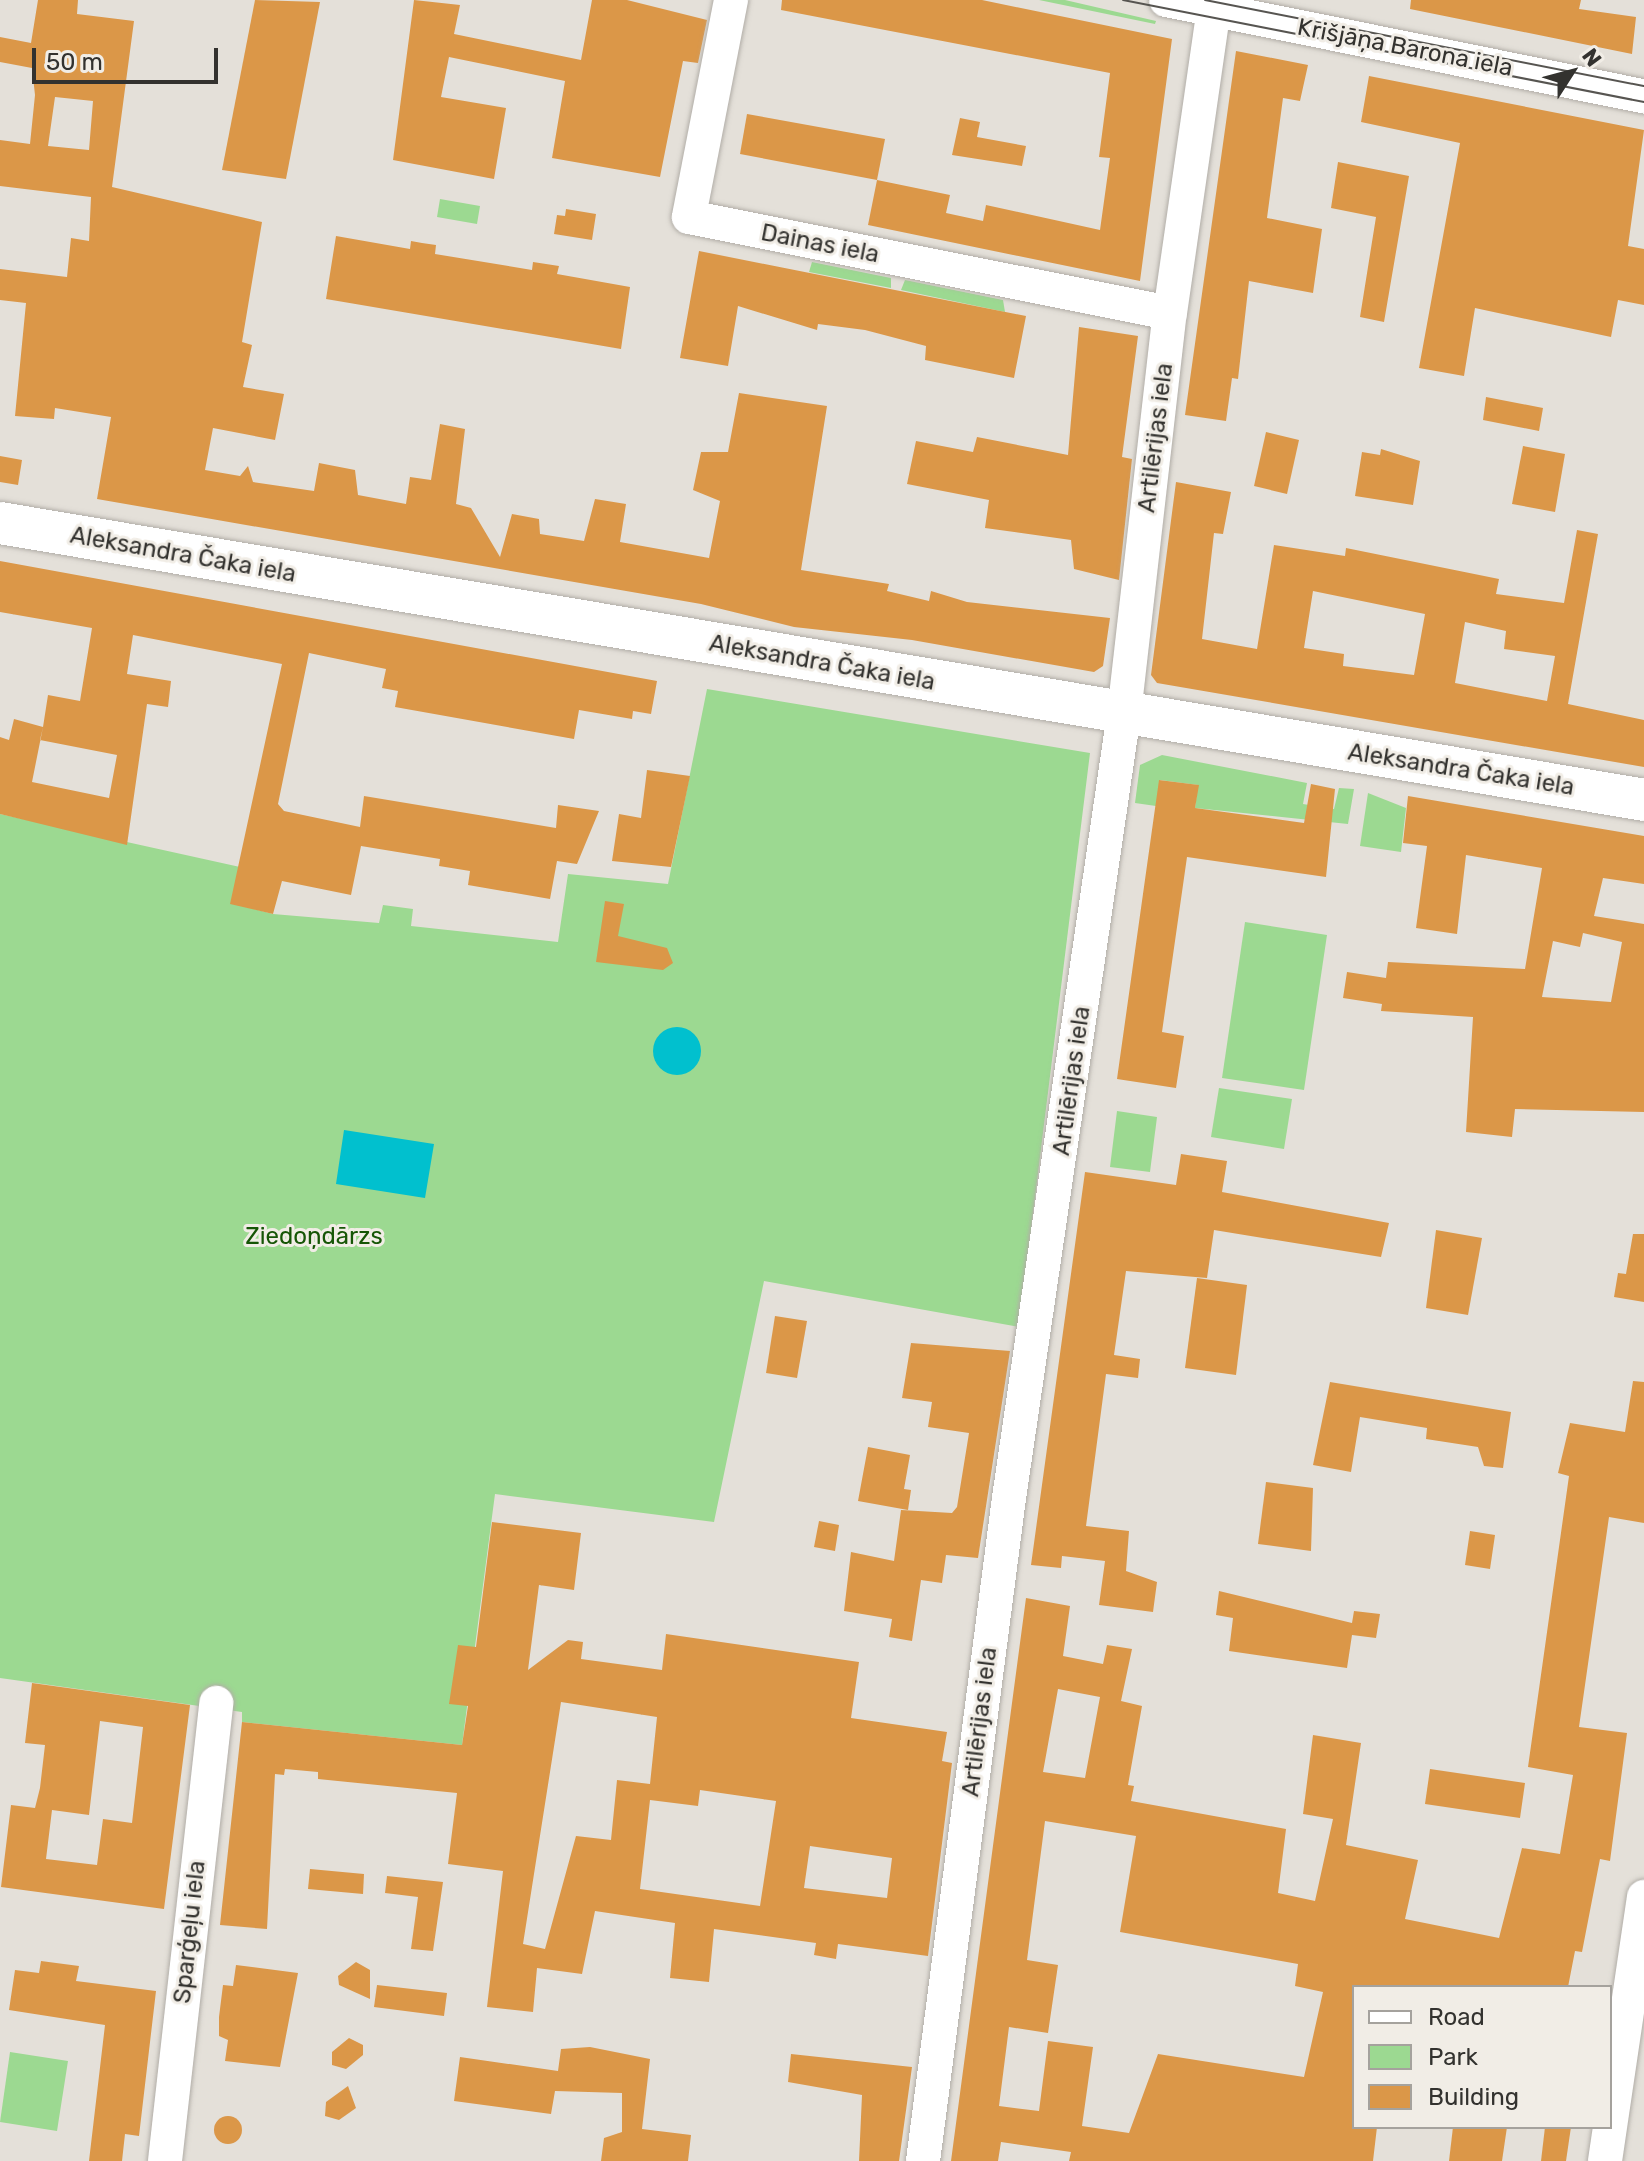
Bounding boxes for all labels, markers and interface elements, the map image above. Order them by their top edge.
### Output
street label: Krišjāņa Barona iela [1295,13,1515,83]
scale bar [36,32,222,82]
north arrow [1532,32,1612,112]
text: N [1576,43,1607,72]
text: 50 m [46,48,103,76]
street label: Dainas iela [758,218,882,270]
street label: Artilērijas iela [1133,362,1179,514]
street label: Aleksandra Čaka iela [68,521,298,589]
street label: Aleksandra Čaka iela [707,629,937,697]
street label: Aleksandra Čaka iela [1346,738,1576,802]
street label: Artilērijas iela [1047,1005,1097,1157]
park label: Ziedoņdārzs [245,1223,383,1251]
street label: Artilērijas iela [957,1646,1003,1798]
street label: Sparģeļu iela [168,1859,212,2005]
legend [1352,1985,1612,2129]
text: Road [1428,2003,1485,2031]
text: Park [1428,2043,1478,2071]
text: Building [1428,2083,1519,2111]

